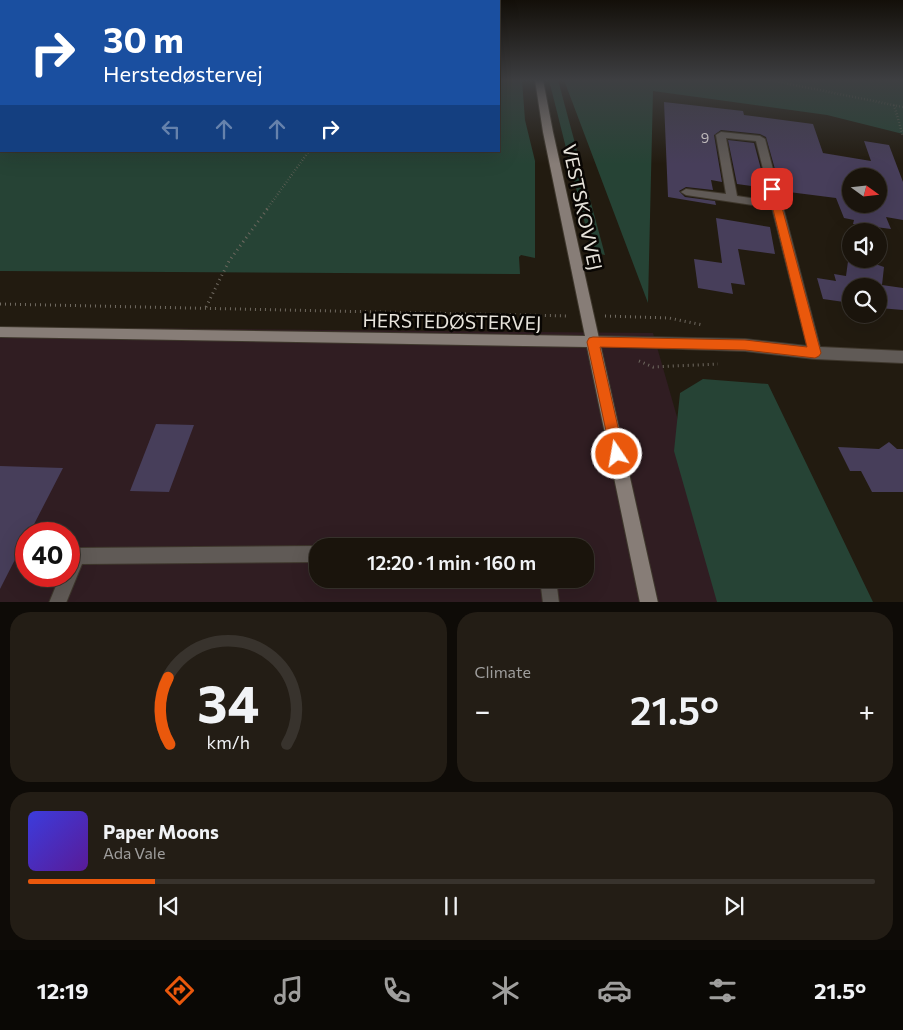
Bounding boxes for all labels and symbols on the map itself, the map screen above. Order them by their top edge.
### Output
house number: 9 [701,129,709,146]
street label: VESTSKOVVEJ [558,142,608,272]
pin [751,168,793,210]
north arrow [842,168,888,212]
street label: HERSTEDØSTERVEJ [362,308,542,334]
position arrow [590,427,642,479]
speed limit sign: 40 [15,522,80,587]

